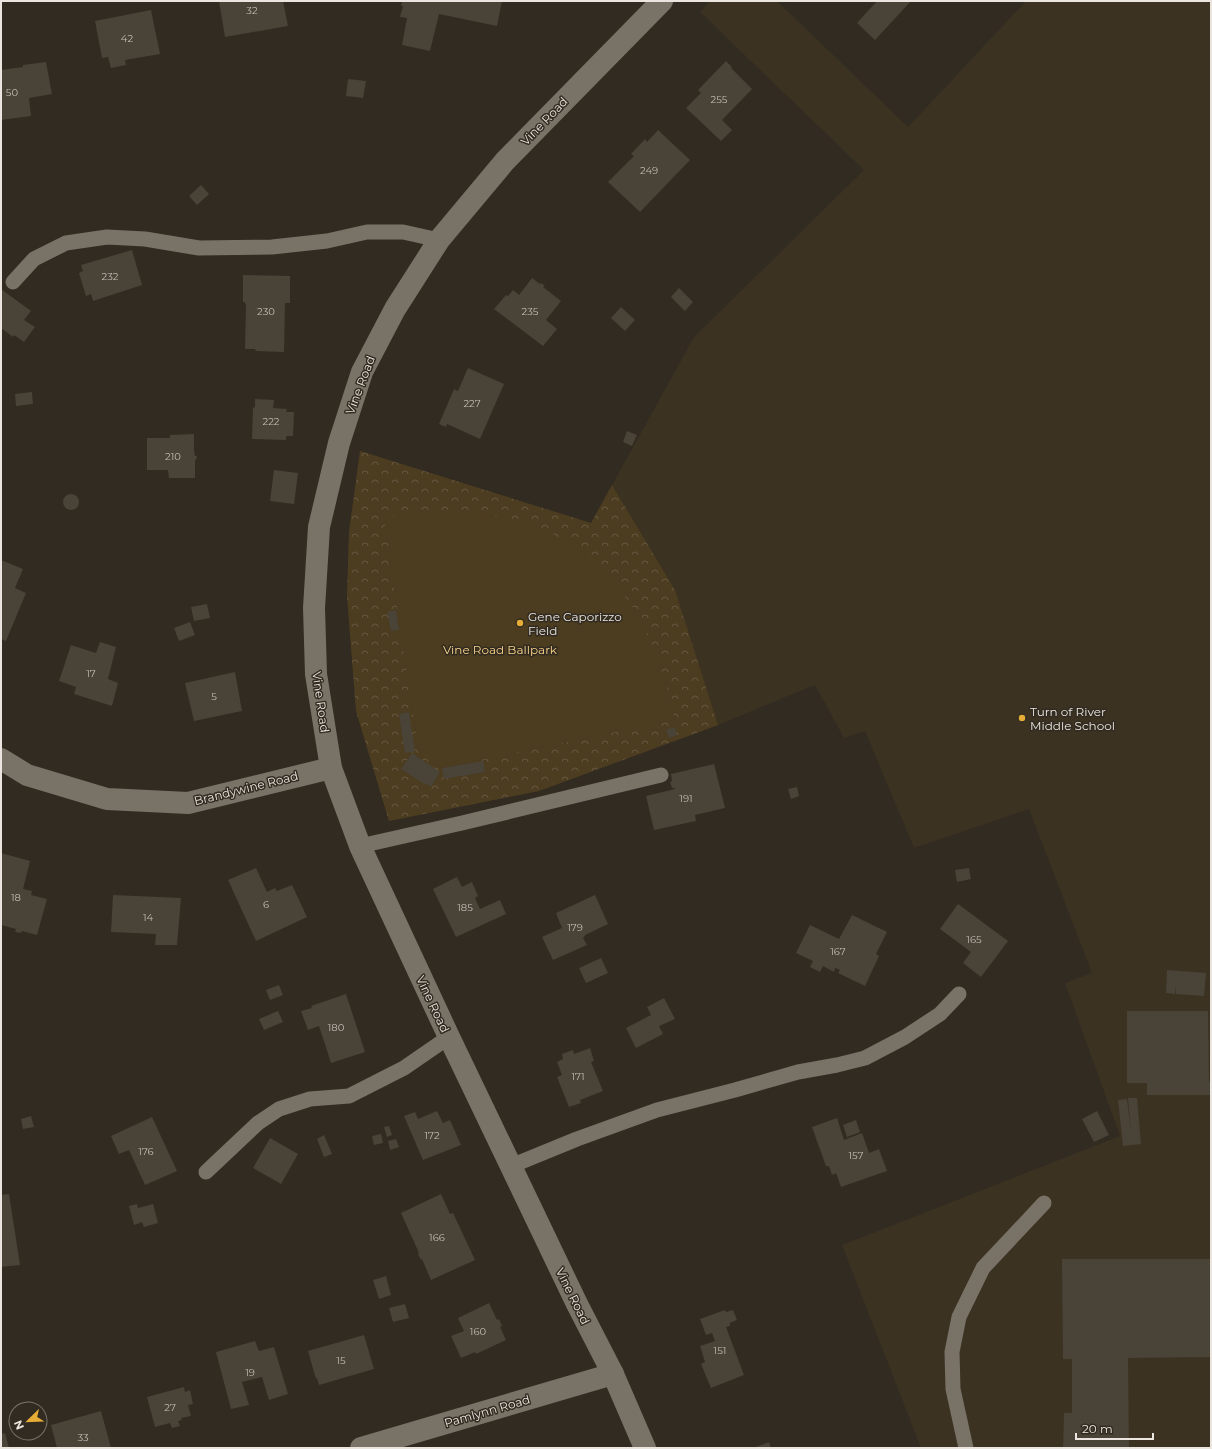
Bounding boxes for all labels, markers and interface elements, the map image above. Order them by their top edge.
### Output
house number: 32 [246,4,258,17]
house number: 42 [121,32,133,45]
house number: 50 [6,86,19,99]
house number: 255 [711,93,728,106]
street label: Vine Road [517,94,571,148]
house number: 249 [640,164,658,177]
house number: 232 [102,270,119,283]
house number: 230 [257,305,275,318]
house number: 235 [522,305,539,318]
street label: Vine Road [342,354,378,416]
house number: 227 [463,397,481,410]
house number: 222 [262,415,280,428]
house number: 210 [165,450,181,463]
place label: Gene Caporizzo Field [528,609,622,638]
marker: Gene Caporizzo Field [515,618,525,628]
park label: Vine Road Ballpark [443,642,558,657]
house number: 17 [86,667,96,680]
street label: Vine Road [309,671,333,733]
house number: 5 [211,690,217,703]
place label: Turn of River Middle School [1030,704,1115,733]
marker: Turn of River Middle School [1017,713,1027,723]
street label: Brandywine Road [192,768,300,808]
house number: 191 [679,792,693,805]
house number: 18 [11,891,21,904]
house number: 6 [263,898,269,911]
house number: 185 [457,901,473,914]
house number: 14 [143,911,153,924]
house number: 179 [567,921,583,934]
house number: 165 [966,933,982,946]
house number: 167 [830,945,846,958]
street label: Vine Road [413,973,453,1035]
house number: 180 [328,1021,345,1034]
house number: 171 [571,1070,585,1083]
house number: 172 [424,1129,440,1142]
house number: 176 [138,1145,154,1158]
house number: 157 [848,1149,864,1162]
house number: 166 [429,1231,445,1244]
street label: Vine Road [553,1265,593,1327]
house number: 160 [470,1325,487,1338]
house number: 151 [714,1344,726,1357]
house number: 15 [336,1354,346,1367]
house number: 19 [245,1366,255,1379]
street label: Pamlynn Road [442,1392,532,1430]
north arrow [8,1401,48,1441]
house number: 27 [164,1401,176,1414]
scale bar [1076,1415,1153,1441]
text: N [11,1418,27,1432]
text: 20 m [1082,1421,1113,1436]
house number: 33 [77,1431,89,1444]

